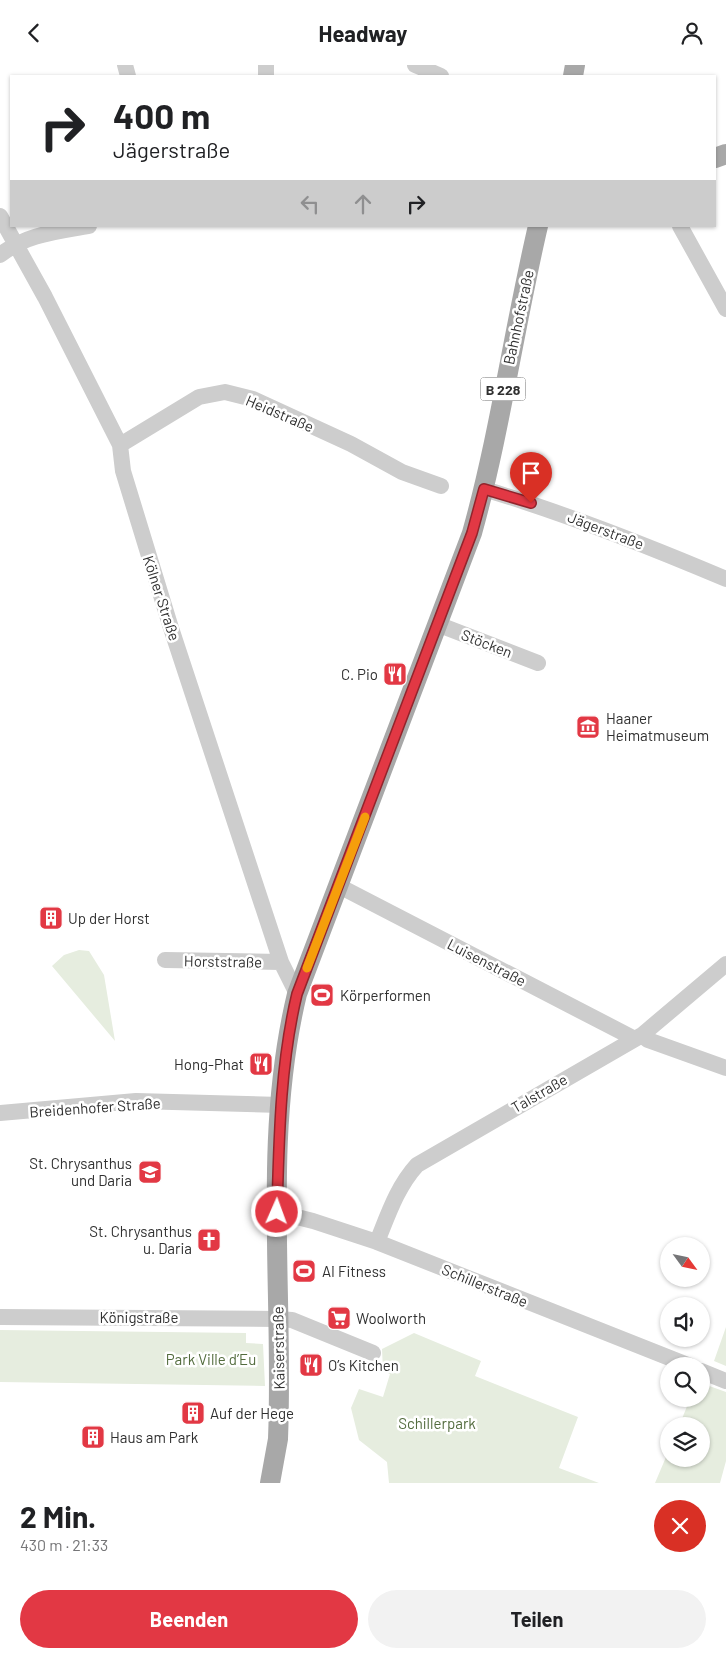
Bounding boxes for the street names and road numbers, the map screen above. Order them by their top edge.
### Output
street label: Bahnhofstraße [499,268,537,366]
road number: B 228 [480,377,526,401]
street label: Heidstraße [243,391,317,435]
street label: Jägerstraße [565,507,647,553]
street label: Kölner Straße [140,553,184,643]
street label: Stöcken [459,625,515,661]
street label: Luisenstraße [445,935,529,989]
street label: Horststraße [184,951,262,971]
street label: Talstraße [508,1070,570,1116]
street label: Breidenhofer Straße [29,1093,161,1121]
street label: Schillerstraße [439,1260,531,1310]
street label: Kaiserstraße [268,1306,288,1390]
street label: Königstraße [100,1308,178,1326]

